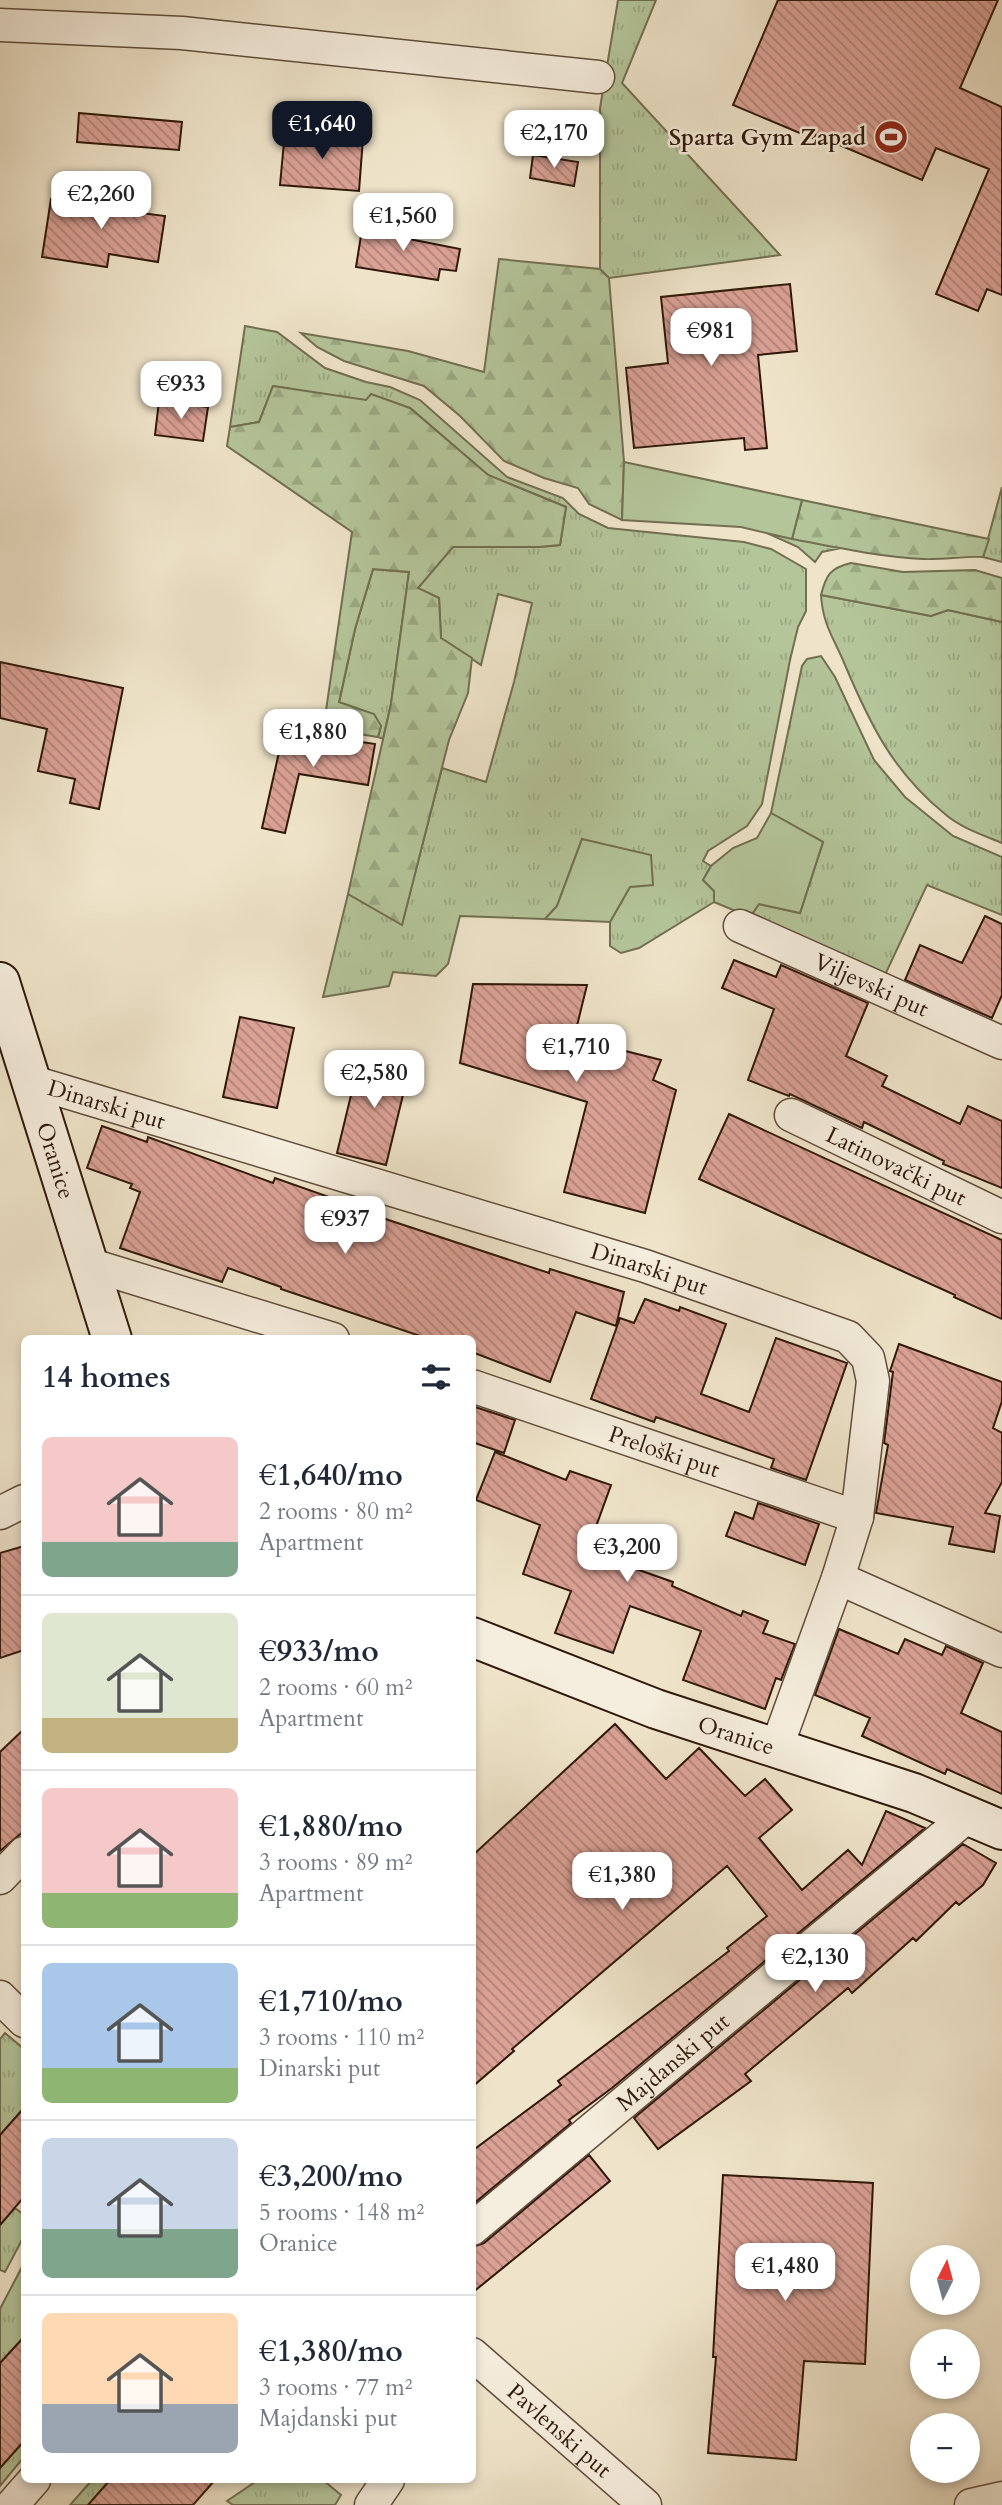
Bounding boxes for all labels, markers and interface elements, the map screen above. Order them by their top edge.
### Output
pin: €1,640 [265,102,379,161]
text: €1,640 [288,108,356,139]
pin: €2,170 [497,110,611,170]
text: €2,170 [520,117,588,148]
sports icon: Sparta Gym Zapad [872,118,910,156]
place label: Sparta Gym Zapad [669,122,866,153]
pin: €2,260 [44,172,158,231]
text: €2,260 [67,178,135,209]
pin: €1,560 [346,194,460,253]
text: €1,560 [369,200,437,231]
pin: €981 [670,308,752,368]
text: €981 [686,315,736,346]
pin: €933 [140,362,222,421]
text: €933 [156,368,206,399]
pin: €1,880 [256,710,370,769]
text: €1,880 [279,716,347,747]
street label: Viljevski put [809,946,934,1024]
pin: €1,710 [519,1024,633,1084]
text: €1,710 [542,1031,610,1062]
pin: €2,580 [317,1050,431,1110]
text: €2,580 [340,1057,408,1088]
street label: Dinarski put [44,1072,169,1137]
street label: Oranice [29,1118,82,1203]
street label: Latinovački put [821,1119,971,1213]
pin: €937 [304,1196,386,1256]
text: €937 [320,1203,370,1234]
street label: Dinarski put [587,1236,712,1303]
text: 14 homes [42,1357,171,1398]
icon: filters [417,1358,455,1396]
street label: Preloški put [604,1419,724,1485]
text: €1,640/mo [259,1455,403,1496]
icon: home [98,1465,182,1549]
text: 2 rooms · 80 m² [259,1496,412,1527]
pin: €3,200 [570,1524,684,1584]
text: Apartment [259,1527,363,1558]
text: €3,200 [593,1531,661,1562]
text: €933/mo [259,1631,379,1672]
icon: home [98,1641,182,1725]
text: 2 rooms · 60 m² [259,1672,412,1703]
text: Apartment [259,1703,363,1734]
street label: Oranice [694,1709,778,1763]
text: €1,880/mo [259,1806,403,1847]
icon: home [98,1816,182,1900]
text: 3 rooms · 89 m² [259,1847,412,1878]
pin: €1,380 [565,1853,679,1912]
text: €1,380 [588,1859,656,1890]
text: Apartment [259,1878,363,1909]
pin: €2,130 [758,1934,872,1994]
text: €2,130 [781,1941,849,1972]
text: €1,710/mo [259,1981,403,2022]
icon: home [98,1991,182,2075]
street label: Majdanski put [610,2006,736,2118]
text: 3 rooms · 110 m² [259,2022,424,2053]
text: Dinarski put [259,2053,380,2084]
text: €3,200/mo [259,2156,403,2197]
icon: home [98,2166,182,2250]
text: 5 rooms · 148 m² [259,2197,424,2228]
text: Oranice [259,2228,338,2259]
pin: €1,480 [728,2244,842,2303]
north arrow [910,2245,980,2315]
map controls [910,2245,980,2483]
text: €1,480 [751,2250,819,2281]
button: + [910,2329,980,2399]
text: €1,380/mo [259,2331,403,2372]
icon: home [98,2341,182,2425]
text: 3 rooms · 77 m² [259,2372,412,2403]
street label: Pavlenski put [500,2376,618,2485]
text: Majdanski put [259,2403,397,2434]
button: − [910,2413,980,2483]

